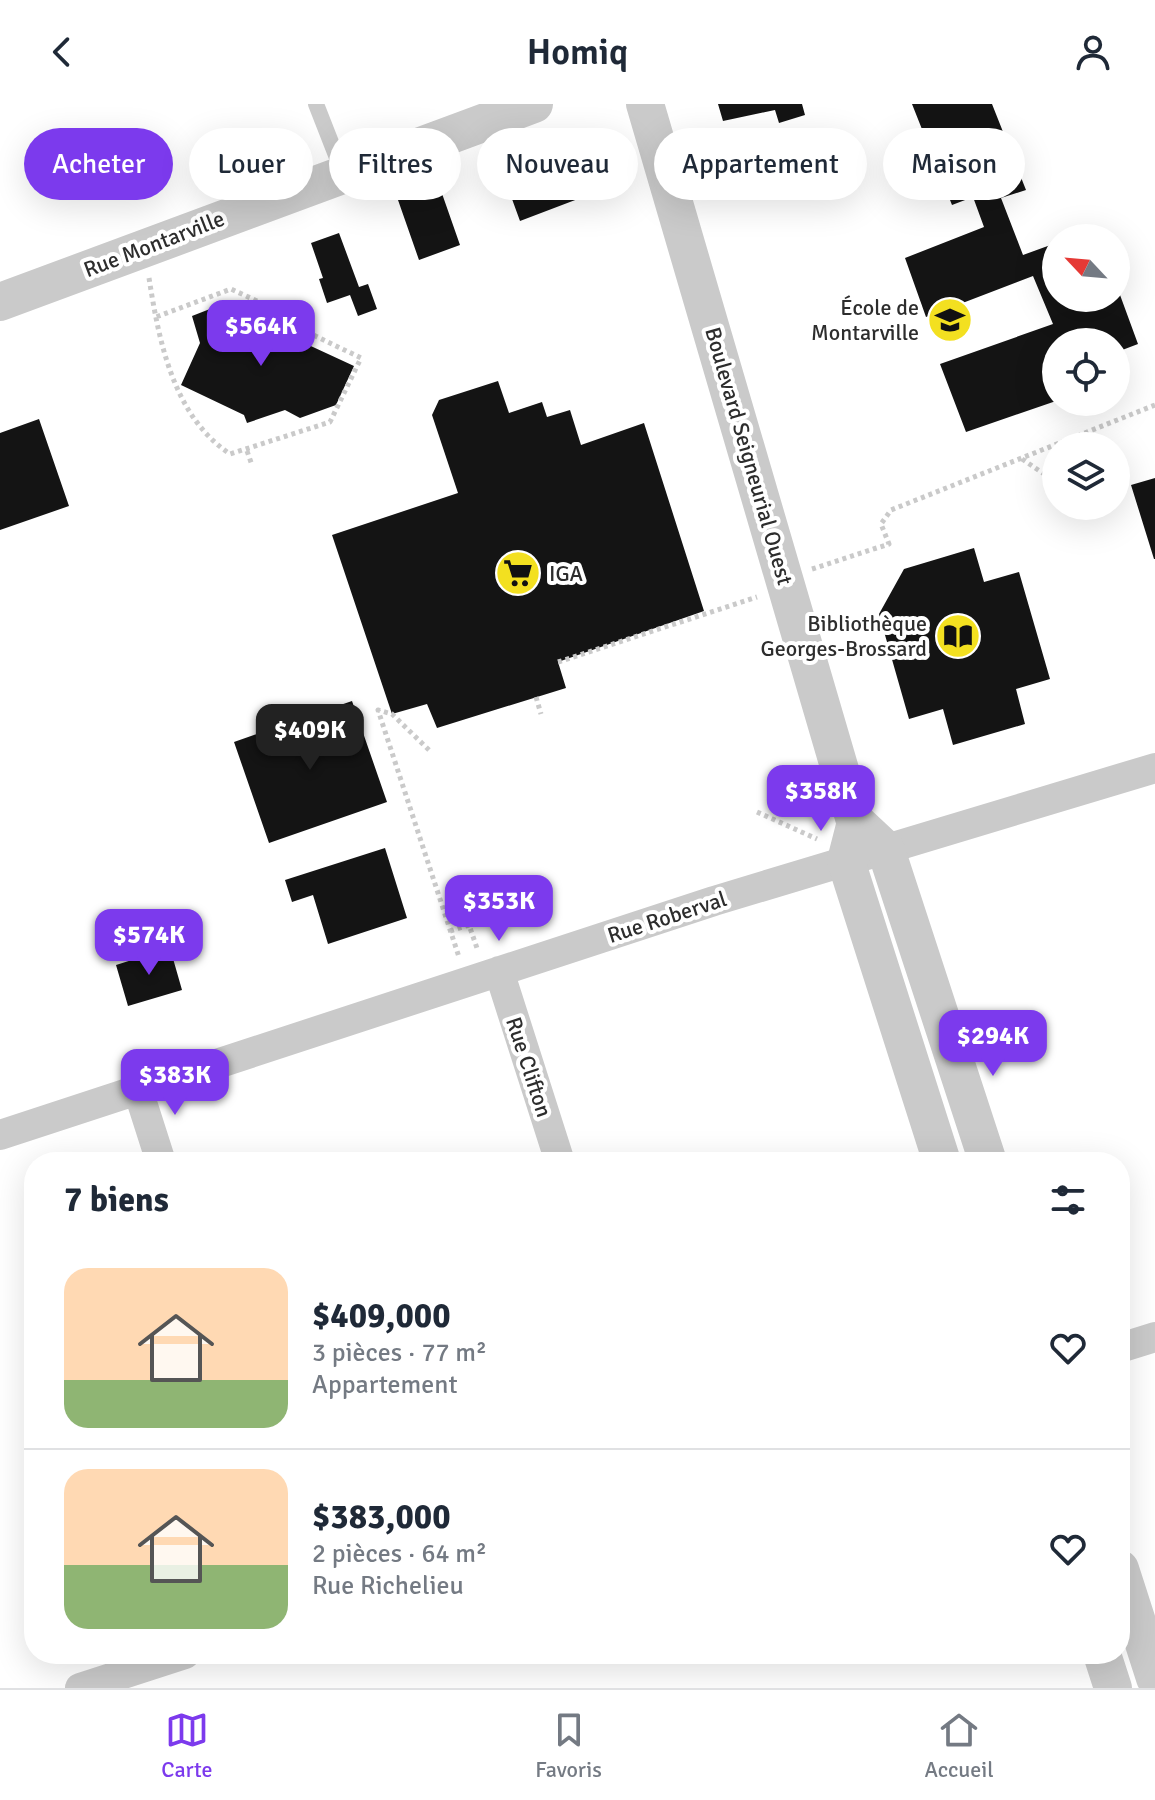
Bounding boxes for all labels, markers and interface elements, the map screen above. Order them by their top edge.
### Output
icon: back [40,30,84,74]
text: Homiq [527,30,628,75]
icon: person [1071,30,1115,74]
chip: Acheter [24,128,173,200]
chip: Louer [189,128,313,200]
chip: Filtres [329,128,461,200]
chip: Nouveau [477,128,638,200]
chip: Appartement [654,128,867,200]
chip: Maison [883,128,1025,200]
street label: Rue Montarville [80,205,228,283]
north arrow [1042,224,1130,312]
map controls [1042,224,1130,520]
place label: École de Montarville [811,294,919,346]
school or university icon: École de Montarville [926,296,974,344]
pin: $564K [205,300,317,368]
text: $564K [225,310,297,342]
street label: Boulevard Seigneurial Ouest [699,324,799,588]
button: locate [1042,328,1130,416]
button: layers [1042,432,1130,520]
supermarket icon: IGA [494,549,542,597]
place label: IGA [549,560,584,587]
place label: Bibliothèque Georges-Brossard [760,610,927,662]
library icon: Bibliothèque Georges-Brossard [934,612,982,660]
pin: $409K [254,704,366,772]
text: $409K [274,714,346,746]
pin: $358K [765,765,877,833]
text: $358K [785,775,857,807]
pin: $353K [443,875,555,943]
text: $353K [463,885,535,917]
street label: Rue Roberval [604,885,730,949]
pin: $574K [93,909,205,977]
text: $574K [113,919,185,951]
pin: $294K [937,1010,1049,1078]
street label: Rue Clifton [500,1014,558,1120]
text: $294K [957,1020,1029,1052]
pin: $383K [119,1049,231,1117]
text: $383K [139,1059,211,1091]
icon: filters [1046,1178,1090,1222]
text: 7 biens [64,1179,169,1221]
text: $409,000 [312,1295,451,1337]
icon: home [128,1300,224,1396]
icon: heart [1046,1326,1090,1370]
text: 3 pièces · 77 m² [312,1337,487,1369]
text: Appartement [312,1369,458,1401]
text: $383,000 [312,1496,451,1538]
icon: home [128,1501,224,1597]
icon: heart [1046,1527,1090,1571]
text: 2 pièces · 64 m² [312,1538,487,1570]
text: Rue Richelieu [312,1570,464,1602]
tab: Carte [161,1708,213,1783]
tab: Favoris [535,1708,602,1783]
tab: Accueil [924,1708,994,1783]

